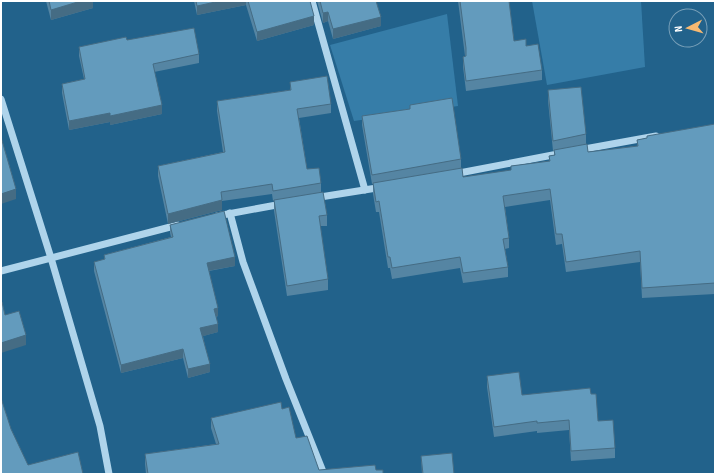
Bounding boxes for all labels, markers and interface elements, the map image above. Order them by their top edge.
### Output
north arrow [668,8,708,48]
text: N [672,25,685,33]

